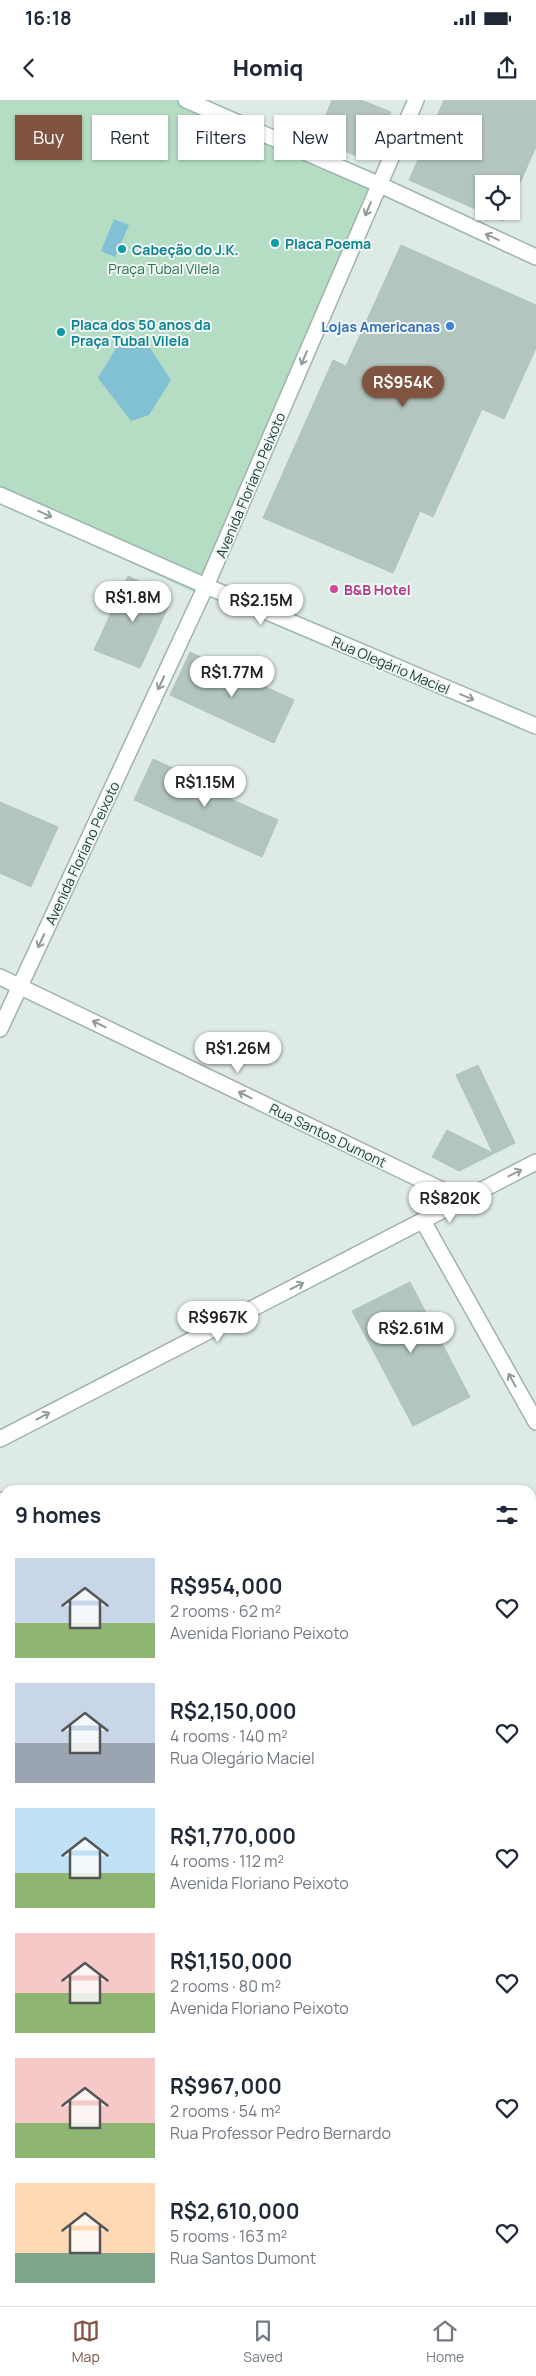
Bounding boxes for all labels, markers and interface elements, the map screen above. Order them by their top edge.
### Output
text: 16:18 [25,5,72,31]
text: Homiq [233,53,303,83]
icon: back [15,54,43,82]
icon: share [493,54,521,82]
chip: Buy [15,115,82,160]
chip: Rent [92,115,168,160]
chip: Filters [178,115,264,160]
chip: New [274,115,346,160]
chip: Apartment [356,115,482,160]
map controls [475,175,520,220]
button: locate [475,175,520,220]
one-way arrow [362,201,372,216]
one-way arrow [485,231,500,241]
place label: Placa Poema [285,234,371,253]
marker: Placa Poema [269,237,281,249]
place label: Cabeção do J.K. [132,240,239,259]
marker: Cabeção do J.K. [116,243,128,255]
park label: Praça Tubal Vilela [108,259,220,278]
place label: Placa dos 50 anos da Praça Tubal Vilela [71,315,211,350]
place label: Lojas Americanas [321,317,440,336]
marker: Lojas Americanas [444,320,456,332]
marker: Placa dos 50 anos da Praça Tubal Vilela [55,326,67,338]
one-way arrow [298,350,308,365]
pin: R$954K [362,366,444,408]
text: R$954K [373,371,433,393]
street label: Avenida Floriano Peixoto [211,409,289,561]
one-way arrow [37,510,52,520]
pin: R$1.8M [92,580,174,623]
place label: B&B Hotel [344,580,411,599]
marker: B&B Hotel [328,583,340,595]
pin: R$2.15M [215,584,307,626]
text: R$1.8M [105,586,161,608]
text: R$2.15M [229,589,293,611]
street label: Rua Olegário Maciel [329,632,453,698]
pin: R$1.77M [186,656,278,698]
text: R$1.77M [201,661,263,683]
one-way arrow [156,675,166,690]
one-way arrow [459,693,474,702]
pin: R$1.15M [159,766,251,808]
text: R$1.15M [175,771,235,793]
street label: Avenida Floriano Peixoto [40,778,124,928]
one-way arrow [35,933,45,948]
one-way arrow [92,1019,107,1028]
pin: R$1.26M [192,1032,284,1074]
text: R$1.26M [206,1037,270,1059]
one-way arrow [238,1090,253,1100]
street label: Rua Santos Dumont [266,1098,390,1172]
one-way arrow [507,1168,522,1177]
pin: R$820K [409,1182,491,1224]
text: R$820K [420,1187,480,1209]
one-way arrow [289,1281,304,1290]
pin: R$967K [177,1300,259,1343]
text: R$967K [188,1306,248,1328]
pin: R$2.61M [365,1312,457,1354]
text: R$2.61M [378,1317,444,1339]
one-way arrow [507,1372,517,1387]
one-way arrow [35,1411,50,1420]
text: 9 homes [15,1501,101,1529]
icon: filters [493,1501,521,1529]
text: R$954,000 [170,1572,283,1600]
icon: home [55,1578,115,1638]
icon: heart [493,1594,521,1622]
text: 2 rooms · 62 m² [170,1600,281,1622]
text: Avenida Floriano Peixoto [170,1622,349,1644]
text: R$2,150,000 [170,1697,297,1725]
icon: home [55,1703,115,1763]
icon: heart [493,1719,521,1747]
text: 4 rooms · 140 m² [170,1725,288,1747]
text: Rua Olegário Maciel [170,1747,315,1769]
text: R$1,770,000 [170,1822,296,1850]
icon: home [55,1828,115,1888]
icon: heart [493,1844,521,1872]
text: 4 rooms · 112 m² [170,1850,284,1872]
text: Avenida Floriano Peixoto [170,1872,349,1894]
text: R$1,150,000 [170,1947,292,1975]
icon: home [55,1953,115,2013]
icon: heart [493,1969,521,1997]
text: 2 rooms · 80 m² [170,1975,281,1997]
text: Avenida Floriano Peixoto [170,1997,349,2019]
text: R$967,000 [170,2072,282,2100]
icon: home [55,2078,115,2138]
icon: heart [493,2094,521,2122]
text: 2 rooms · 54 m² [170,2100,281,2122]
text: Rua Professor Pedro Bernardo [170,2122,391,2144]
text: R$2,610,000 [170,2197,300,2225]
icon: home [55,2203,115,2263]
icon: heart [493,2219,521,2247]
text: 5 rooms · 163 m² [170,2225,287,2247]
text: Rua Santos Dumont [170,2247,316,2269]
tab: Map [72,2317,100,2366]
tab: Saved [243,2317,283,2366]
tab: Home [426,2317,464,2366]

